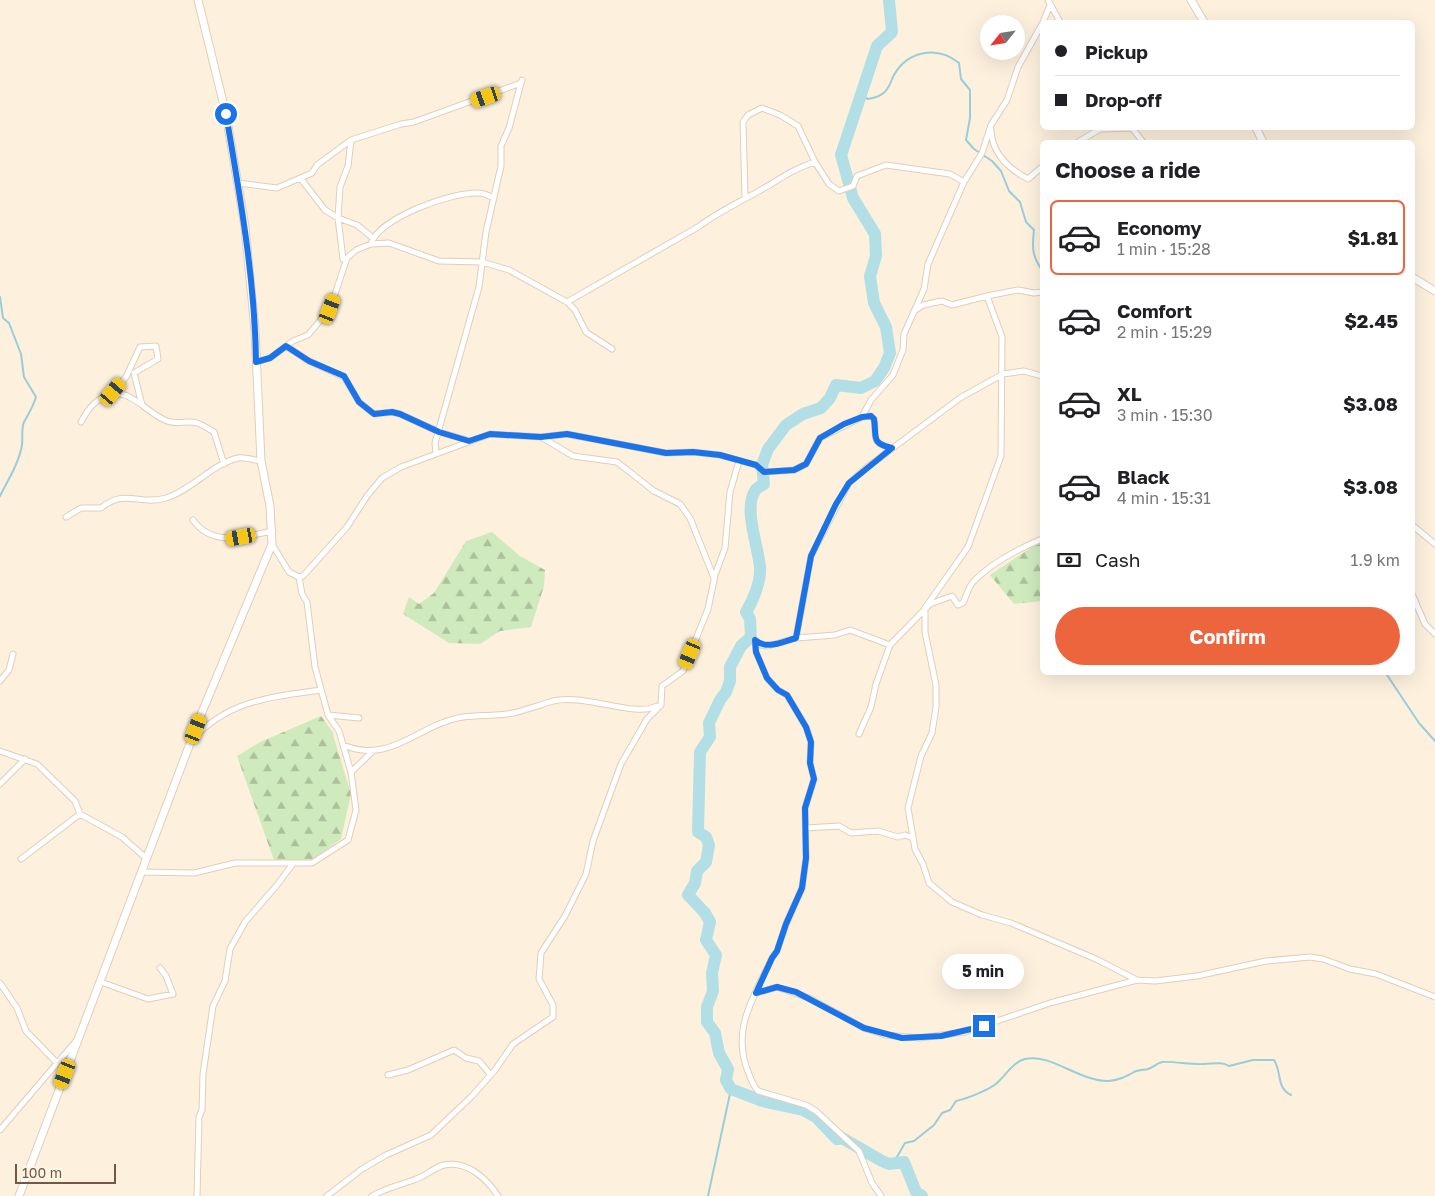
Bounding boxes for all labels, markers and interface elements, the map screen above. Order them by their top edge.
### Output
north arrow [980,15,1025,60]
map controls [980,15,1025,60]
text: Pickup [1085,40,1148,63]
car [469,85,502,109]
text: Drop-off [1085,88,1162,111]
route start [215,103,237,125]
text: Choose a ride [1055,156,1201,183]
icon: car [1057,215,1102,260]
text: Economy [1117,216,1202,239]
text: $1.81 [1347,226,1398,249]
text: 1 min · 15:28 [1117,239,1211,259]
car [317,292,342,326]
icon: car [1057,298,1102,343]
text: Comfort [1117,299,1192,322]
text: $2.45 [1344,309,1398,332]
text: 2 min · 15:29 [1117,322,1212,342]
car [97,376,128,408]
icon: car [1057,381,1102,426]
text: XL [1117,382,1142,405]
text: $3.08 [1343,392,1398,415]
text: 3 min · 15:30 [1117,405,1213,425]
icon: car [1057,464,1102,509]
text: Black [1117,465,1170,488]
text: $3.08 [1343,475,1398,498]
text: 4 min · 15:31 [1117,488,1211,508]
car [224,527,257,547]
icon: cash [1055,546,1083,574]
text: Cash [1095,548,1140,571]
text: 1.9 km [1351,550,1400,570]
button: Confirm [1055,607,1400,665]
car [677,637,702,671]
car [183,712,208,746]
callout: 5 min [943,954,1025,988]
text: 5 min [962,961,1004,981]
route end [973,1015,995,1037]
car [52,1057,77,1091]
scale bar [15,1161,116,1184]
text: 100 m [22,1164,62,1181]

